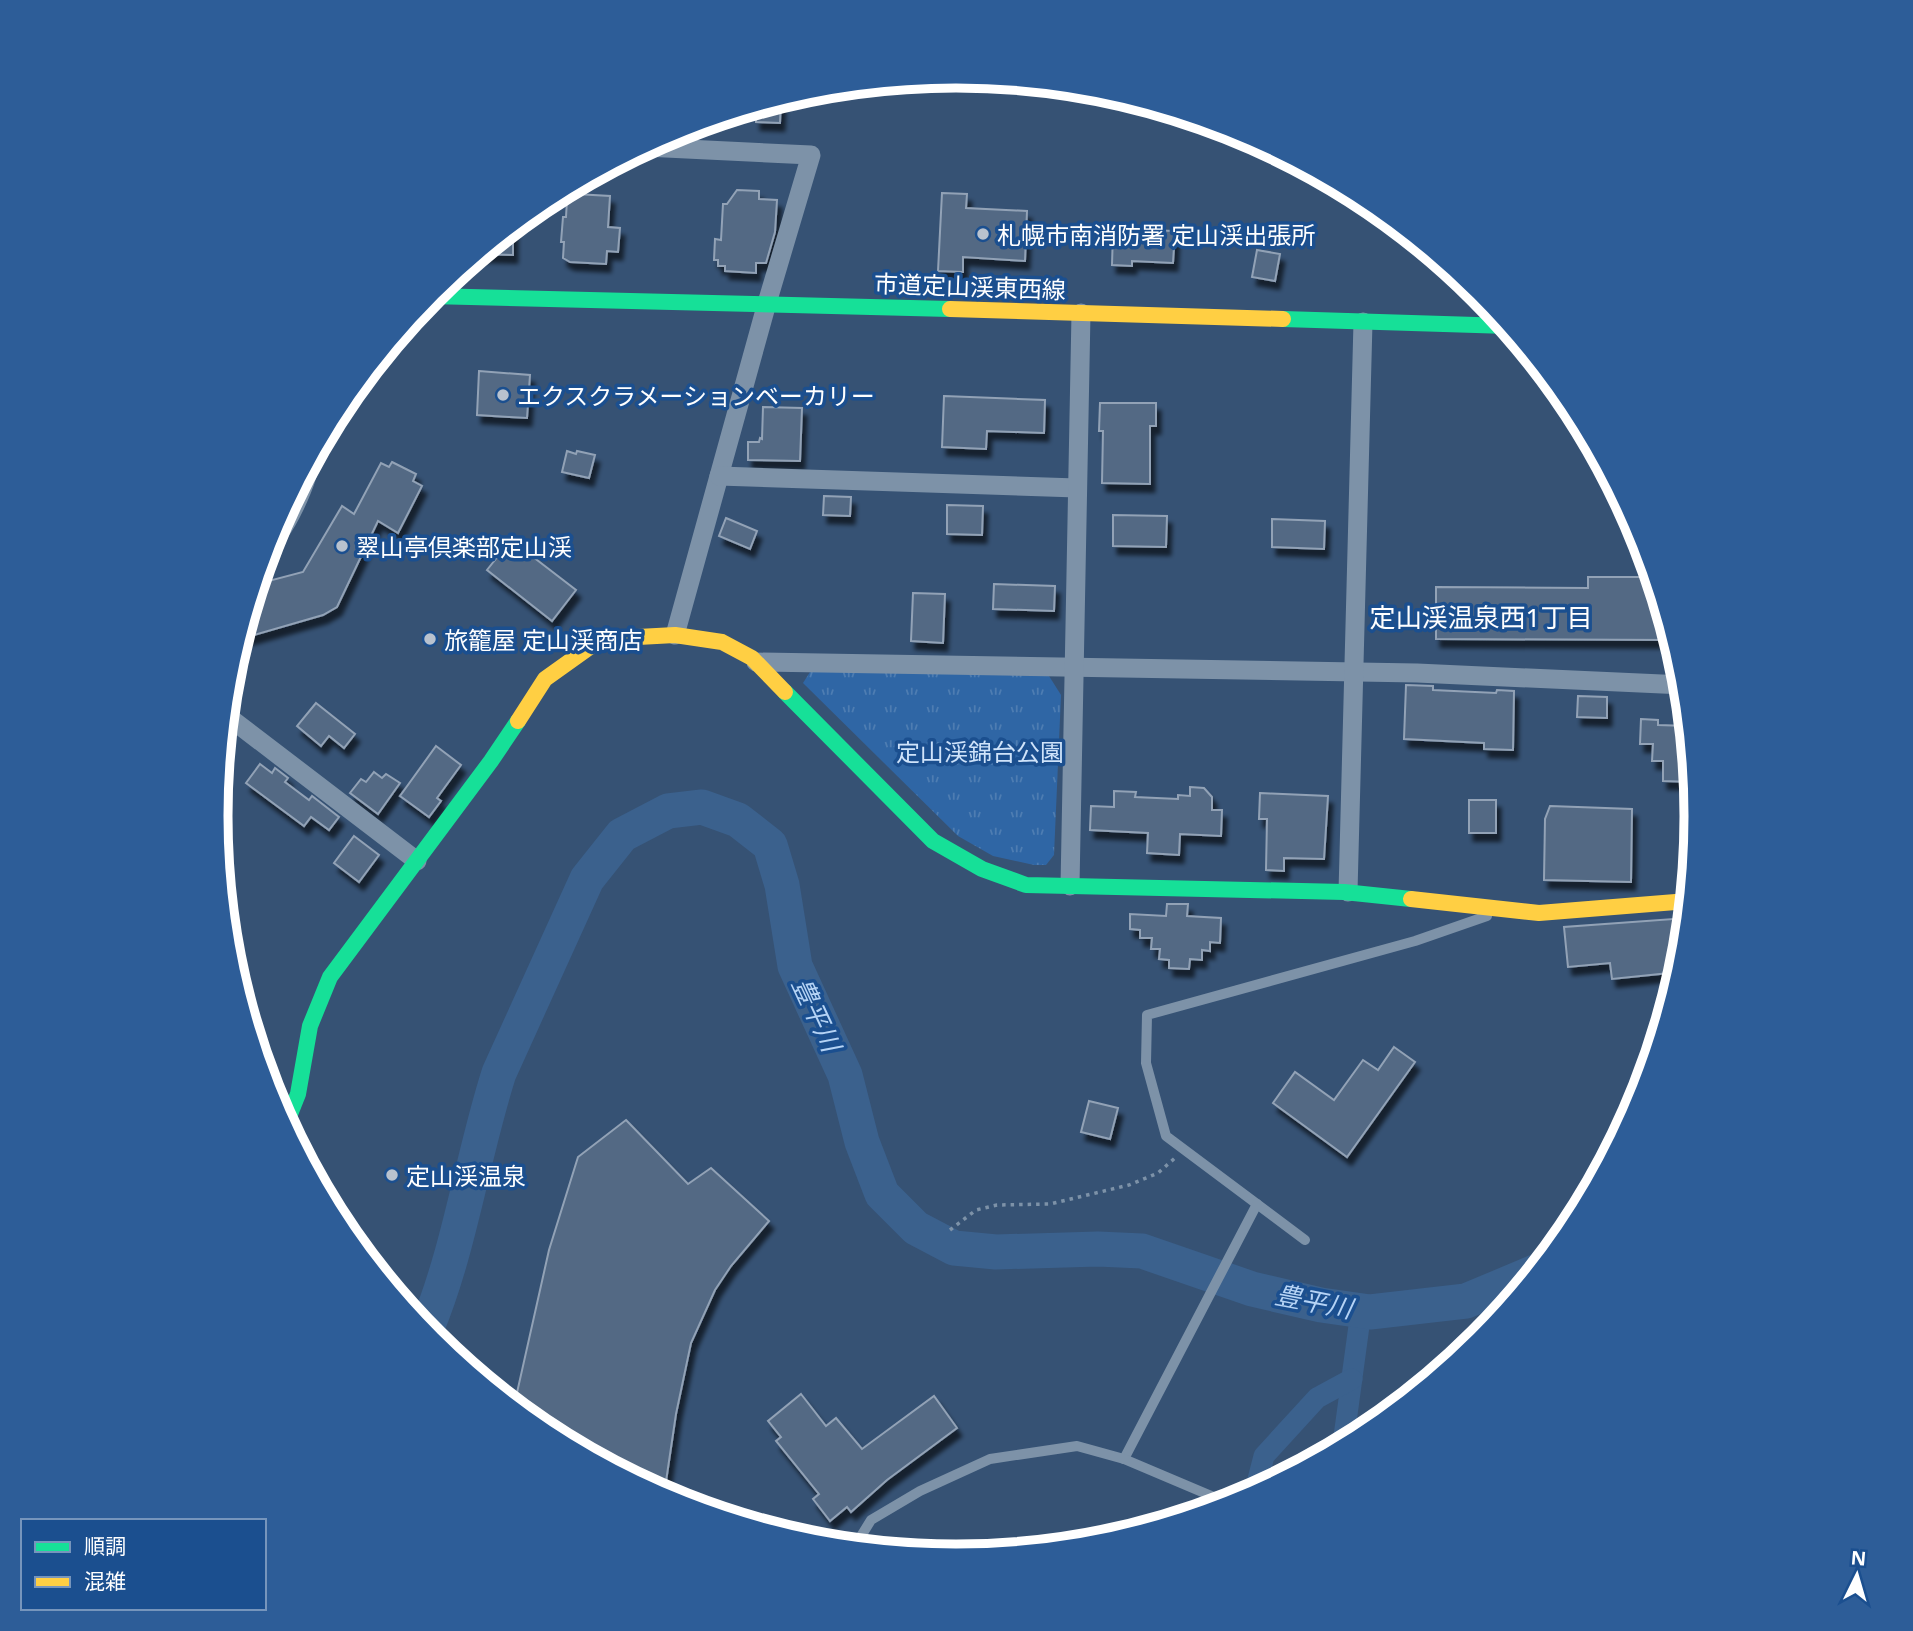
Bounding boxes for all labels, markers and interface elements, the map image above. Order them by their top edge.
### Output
place label: 札幌市南消防署 定山渓出張所 [997,218,1315,251]
marker: 札幌市南消防署 定山渓出張所 [975,226,991,242]
street label: 市道定山渓東西線 [873,266,1067,306]
place label: エクスクラメーションベーカリー [517,379,875,412]
marker: エクスクラメーションベーカリー [495,387,511,403]
place label: 翠山亭倶楽部定山渓 [356,530,572,563]
marker: 翠山亭倶楽部定山渓 [334,538,350,554]
district label: 定山渓温泉西1丁目 [1370,599,1592,635]
place label: 旅籠屋 定山渓商店 [444,623,642,656]
marker: 旅籠屋 定山渓商店 [422,631,438,647]
park label: 定山渓錦台公園 [896,735,1064,768]
water label: 豊平川 [784,971,851,1060]
place label: 定山渓温泉 [406,1159,526,1192]
marker: 定山渓温泉 [384,1167,400,1183]
water label: 豊平川 [1272,1276,1359,1327]
legend [21,1519,266,1610]
text: 順調 [84,1532,126,1560]
north arrow [1822,1540,1892,1610]
text: N [1850,1544,1867,1572]
text: 混雑 [84,1567,126,1595]

